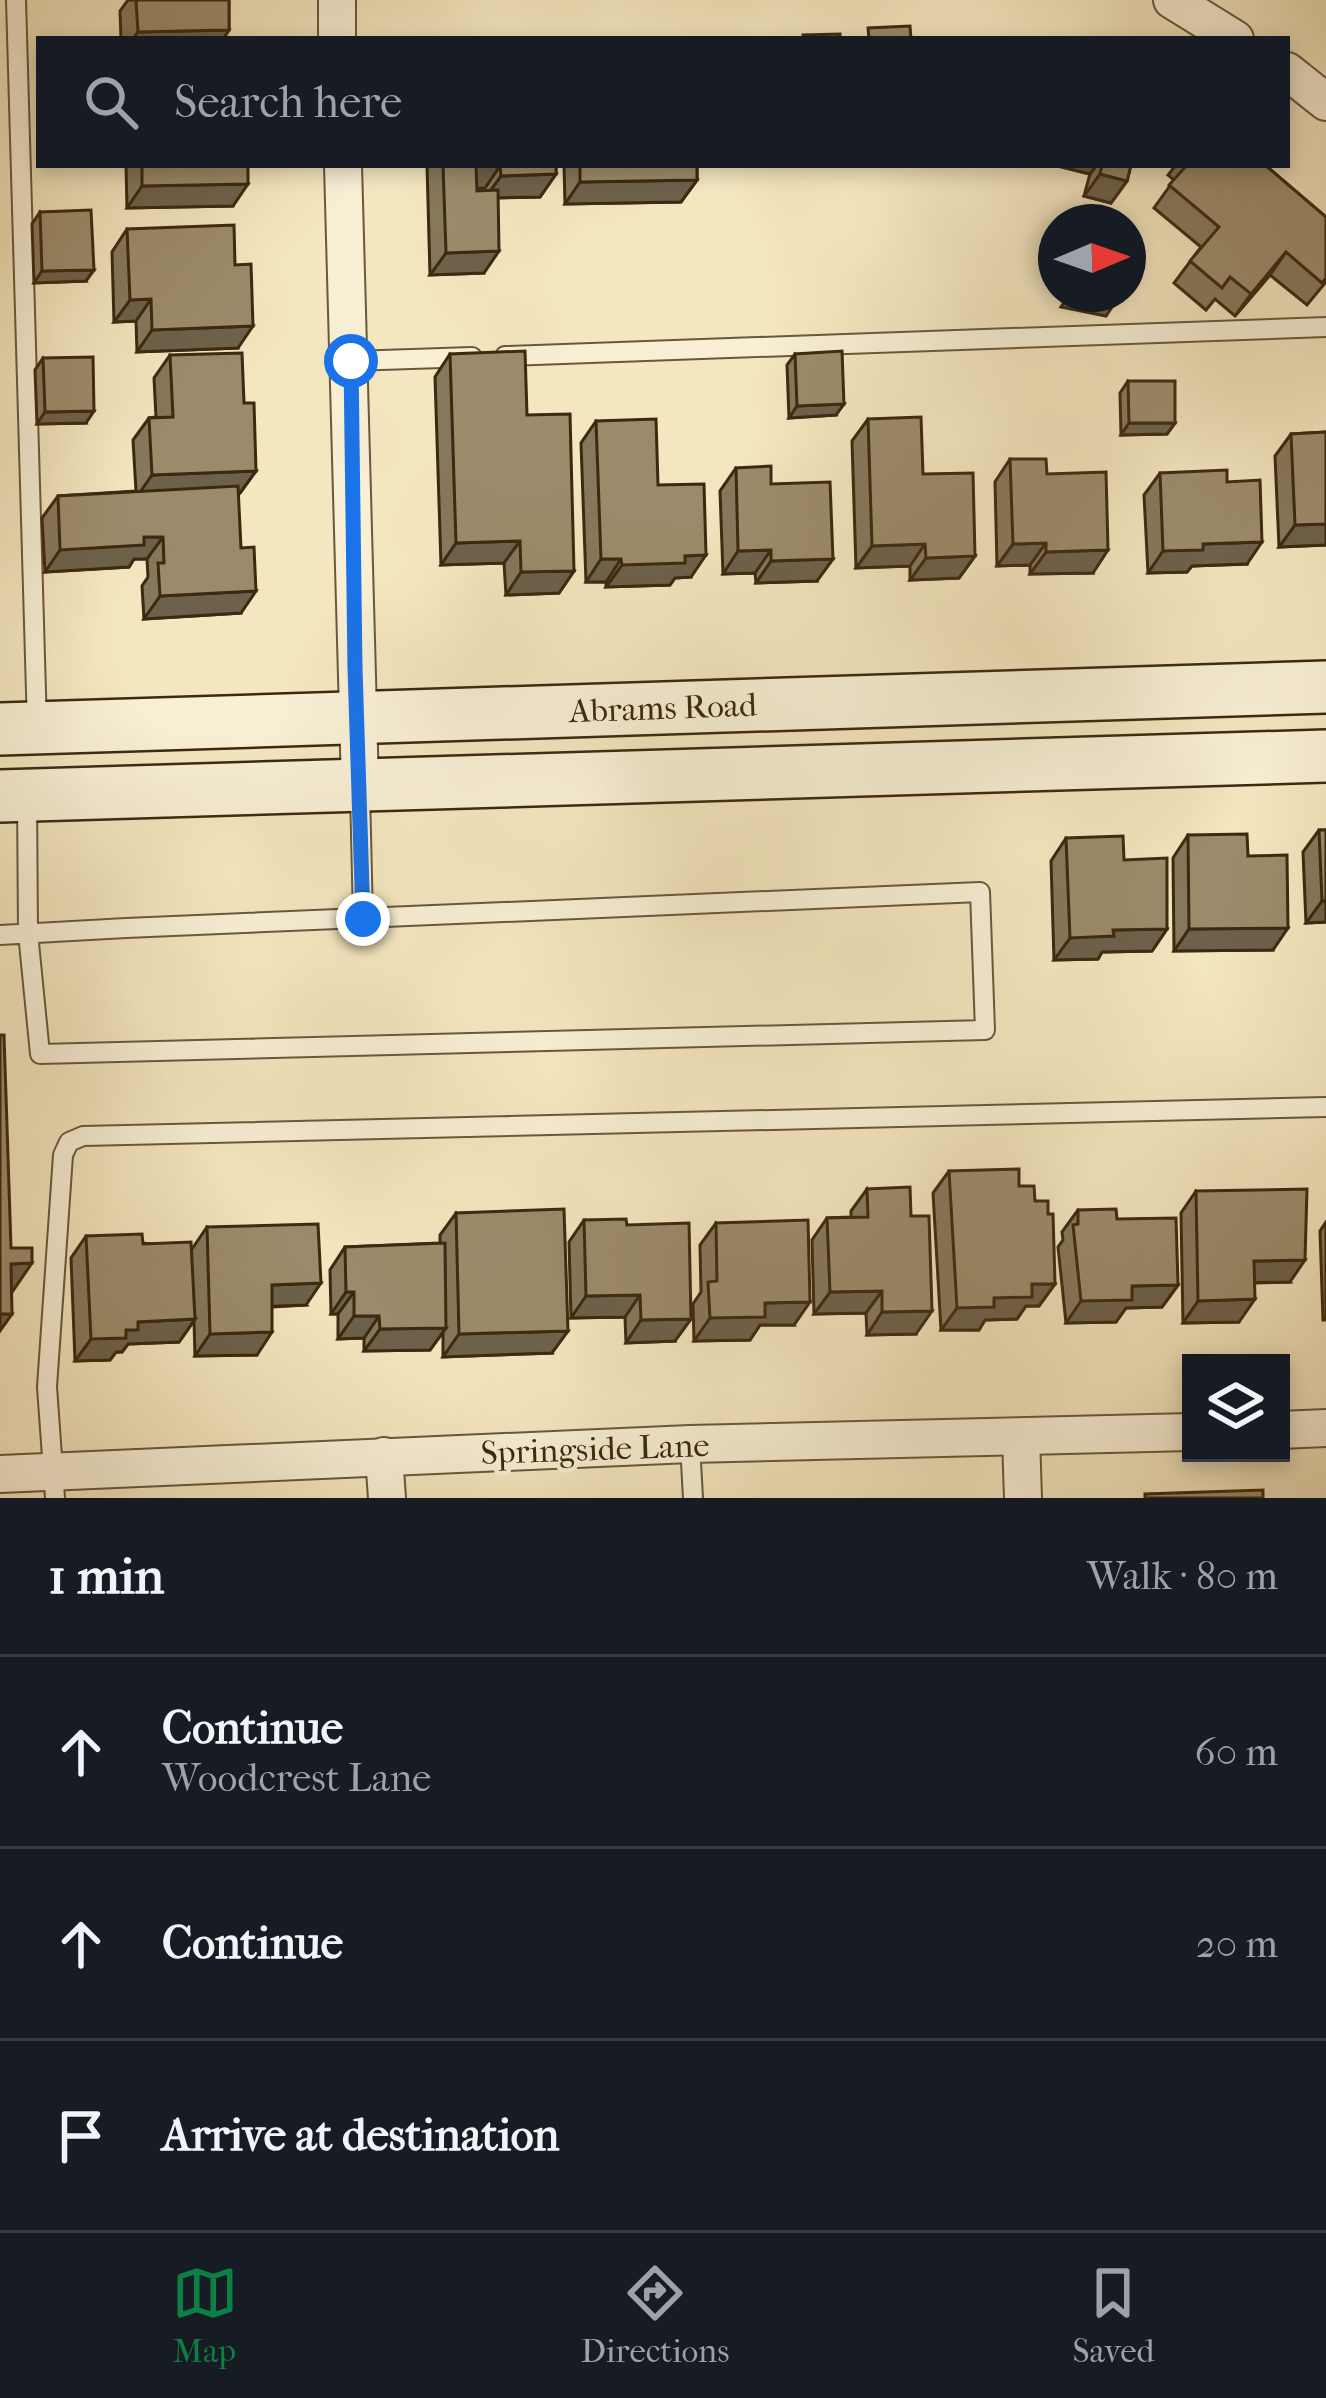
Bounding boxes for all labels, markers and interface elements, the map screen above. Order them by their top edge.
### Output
search box [36,36,1290,168]
icon: search [78,69,144,135]
text: Search here [174,76,402,129]
north arrow [1038,204,1146,312]
route start [324,334,378,388]
street label: Abrams Road [566,686,759,731]
route end [336,892,390,946]
map controls [1182,1354,1290,1462]
button: layers [1182,1354,1290,1462]
street label: Springside Lane [480,1426,710,1473]
text: 1 min [48,1546,164,1606]
text: Walk · 80 m [1087,1553,1278,1599]
text: Continue [162,1702,343,1755]
icon: ahead [48,1719,114,1785]
text: 60 m [1195,1729,1278,1775]
text: Woodcrest Lane [162,1755,431,1801]
icon: ahead [48,1911,114,1977]
text: Continue [162,1917,343,1970]
text: 20 m [1196,1921,1278,1967]
icon: arrive [48,2103,114,2169]
text: Arrive at destination [162,2109,559,2162]
tab: Map [172,2260,238,2371]
tab: Directions [581,2260,729,2371]
tab: Saved [1073,2260,1154,2371]

